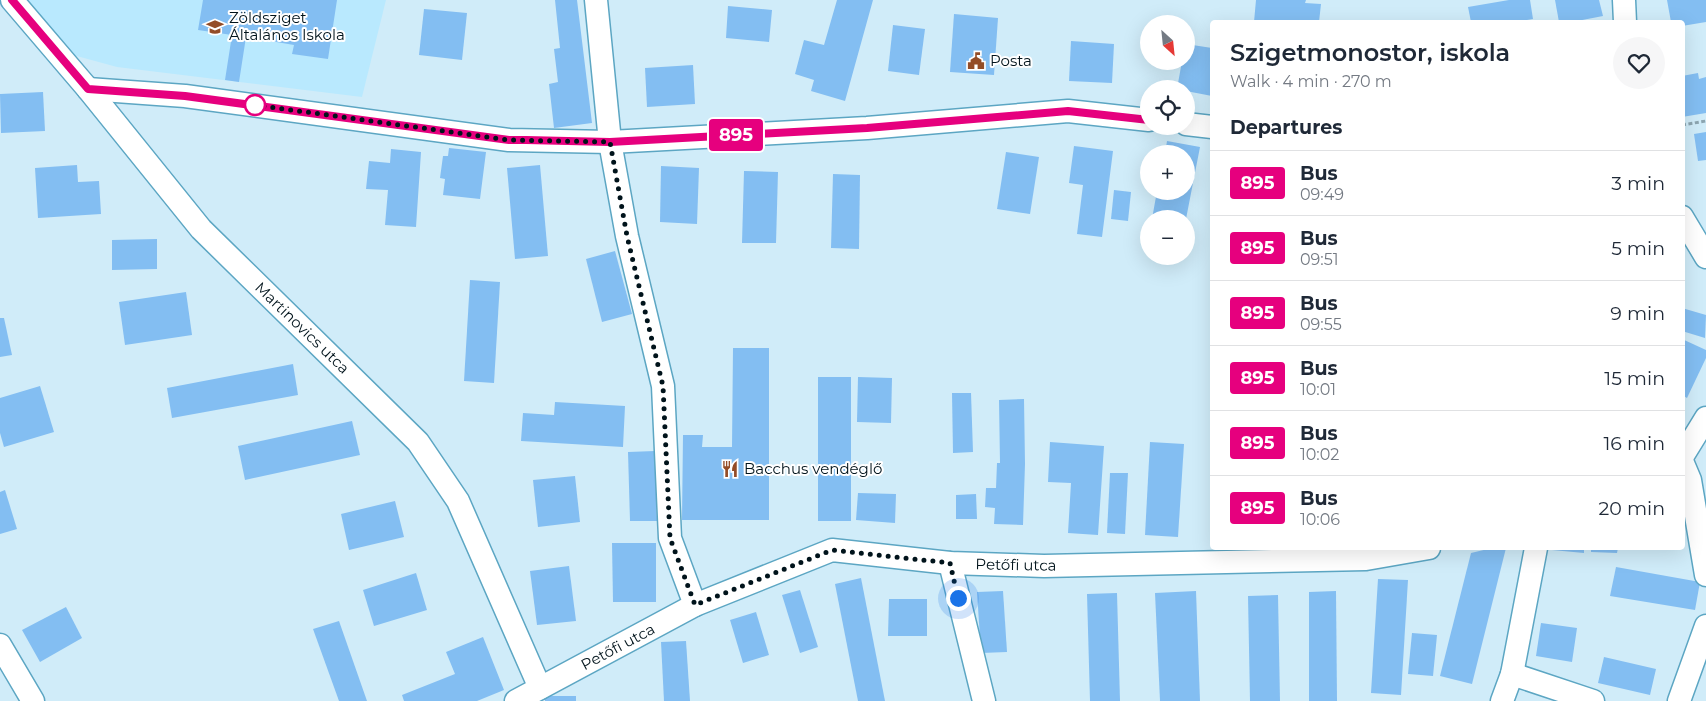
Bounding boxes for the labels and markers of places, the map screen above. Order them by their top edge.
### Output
place label: Zöldsziget Általános Iskola [229,8,345,44]
school or university icon: Zöldsziget Általános Iskola [205,17,225,37]
public building icon: Posta [966,51,986,71]
place label: Posta [990,51,1032,70]
unlabelled marker [244,94,266,116]
restaurant icon: Bacchus vendéglő [720,459,740,479]
place label: Bacchus vendéglő [744,459,882,478]

